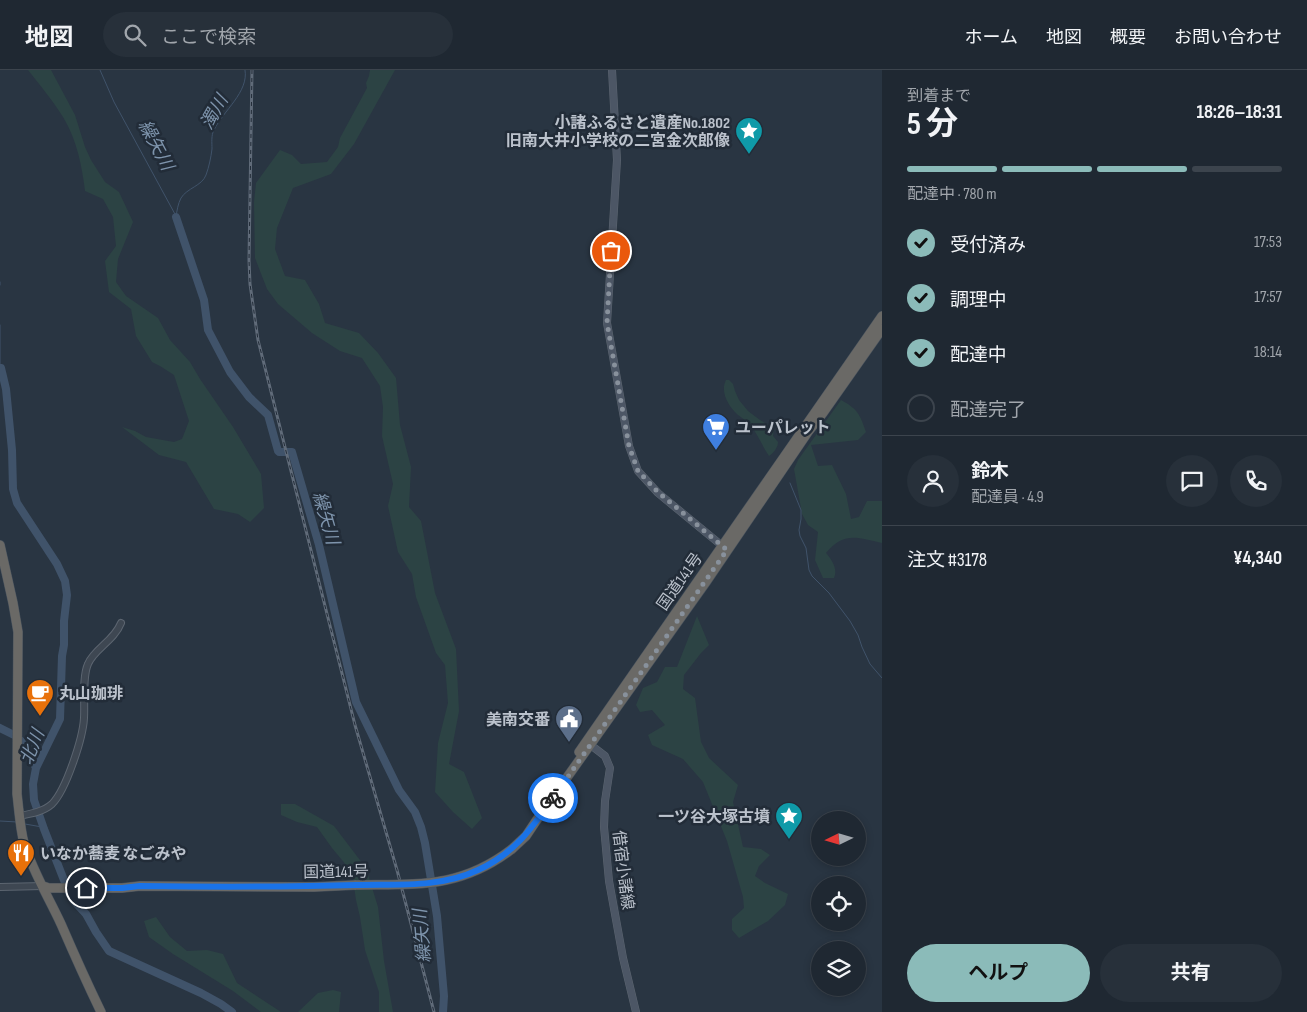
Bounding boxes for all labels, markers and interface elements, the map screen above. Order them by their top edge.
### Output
search box [103,12,453,57]
icon: search [121,21,149,49]
text: 地図 [25,23,73,52]
text: ここで検索 [161,26,256,49]
text: ホーム [965,27,1018,48]
text: 地図 [1046,27,1082,48]
text: 概要 [1110,27,1146,48]
text: お問い合わせ [1174,27,1282,48]
text: 到着まで [907,87,971,106]
water label: 濁川 [196,90,234,133]
text: 18:26–18:31 [1196,101,1282,124]
text: 5 分 [907,105,958,144]
place label: 小諸ふるさと遺産No.1802 旧南大井小学校の二宮金次郎像 [506,114,730,151]
water label: 繰矢川 [134,116,178,176]
place icon: 小諸ふるさと遺産No.1802 旧南大井小学校の二宮金次郎像 [734,116,764,155]
text: 配達中 · 780 m [907,185,997,204]
icon: check [907,229,935,257]
pin [590,230,632,272]
text: 17:53 [1254,233,1282,252]
text: 受付済み [950,234,1026,257]
icon: bag [597,237,625,265]
icon: check [907,284,935,312]
text: 17:57 [1254,288,1282,307]
text: 調理中 [950,289,1007,312]
icon: check [907,339,935,367]
text: 18:14 [1254,343,1282,362]
text: 配達中 [950,344,1007,367]
text: 配達完了 [950,399,1026,422]
supermarket icon: ユーパレット [701,412,731,451]
place label: ユーパレット [735,419,831,438]
button: person [907,455,959,507]
button: chat [1166,455,1218,507]
button: phone [1230,455,1282,507]
text: 鈴木 [971,460,1009,483]
text: 配達員 · 4.9 [971,488,1044,507]
water label: 繰矢川 [308,489,344,549]
text: ¥4,340 [1233,547,1282,570]
street label: 国道141号 [654,549,707,614]
text: 注文 #3178 [907,549,987,572]
cafe icon: 丸山珈琲 [25,678,55,717]
place label: 丸山珈琲 [59,685,123,704]
public building icon: 美南交番 [554,704,584,743]
place label: 美南交番 [486,711,550,730]
water label: 北川 [16,725,50,768]
courier [528,773,578,823]
icon: bike [539,784,567,812]
place icon: 一ツ谷大塚古墳 [774,801,804,840]
place label: 一ツ谷大塚古墳 [658,808,770,827]
north arrow [811,811,866,866]
map controls [811,811,866,996]
street label: 借宿小諸線 [608,829,637,911]
restaurant icon: いなか蕎麦 なごみや [6,838,36,877]
place label: いなか蕎麦 なごみや [40,845,187,864]
street label: 国道141号 [303,862,369,883]
pin [65,867,107,909]
icon: home [72,874,100,902]
button: locate [811,876,866,931]
water label: 繰矢川 [410,906,435,964]
button: layers [811,941,866,996]
button: ヘルプ [907,944,1090,1002]
button: 共有 [1100,944,1282,1002]

